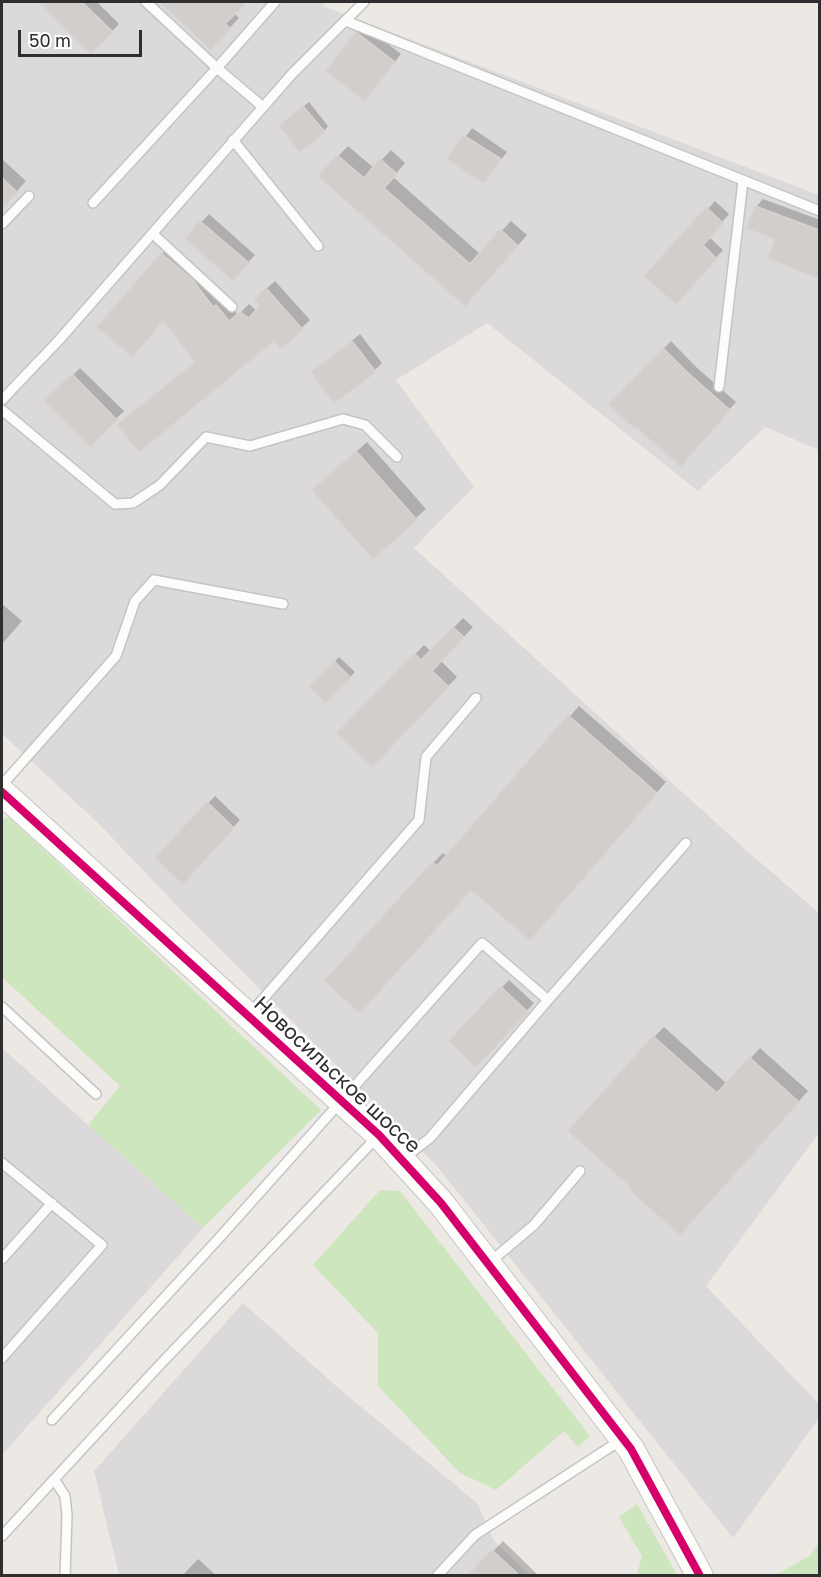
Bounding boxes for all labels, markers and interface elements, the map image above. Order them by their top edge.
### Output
scale bar [21,18,146,56]
text: 50 m [29,29,71,51]
street label: Новосильское шоссе [248,991,426,1159]

